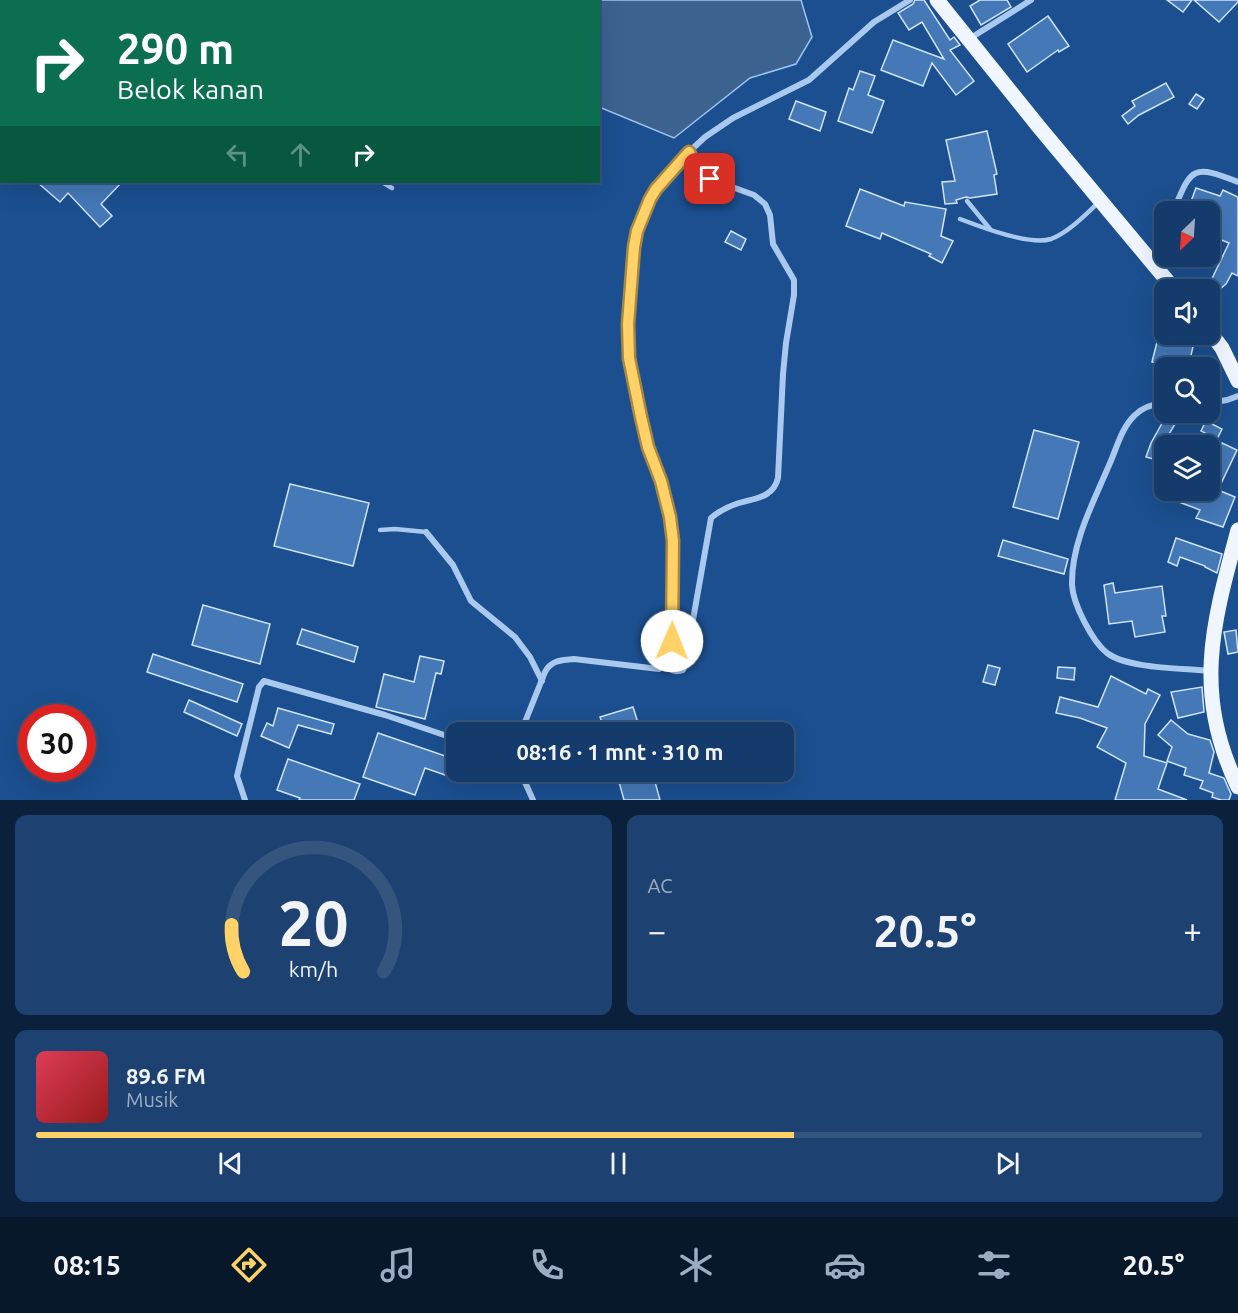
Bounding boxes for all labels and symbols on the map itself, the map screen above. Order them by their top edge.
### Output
pin [684,153,735,204]
north arrow [1154,201,1220,267]
position arrow [640,609,704,673]
speed limit sign: 30 [18,704,96,782]

